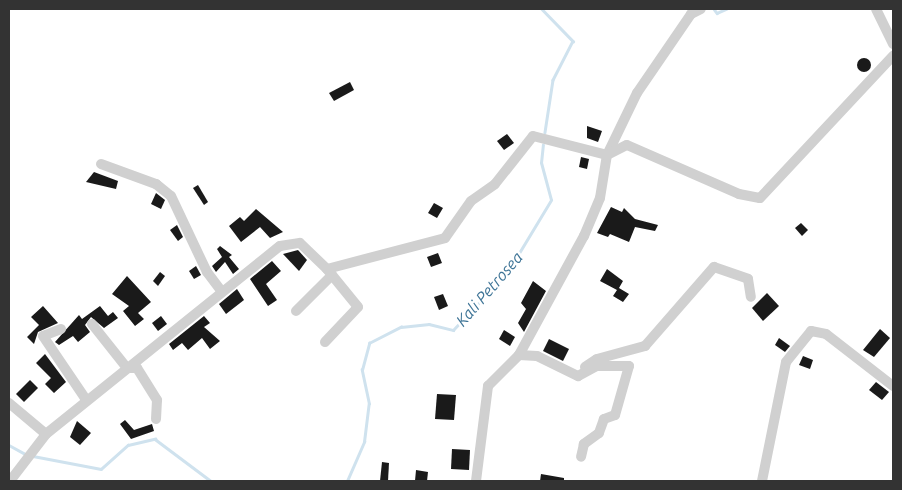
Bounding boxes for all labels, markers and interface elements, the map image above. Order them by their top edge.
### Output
water label: Kali Petrosea [452,248,526,330]

